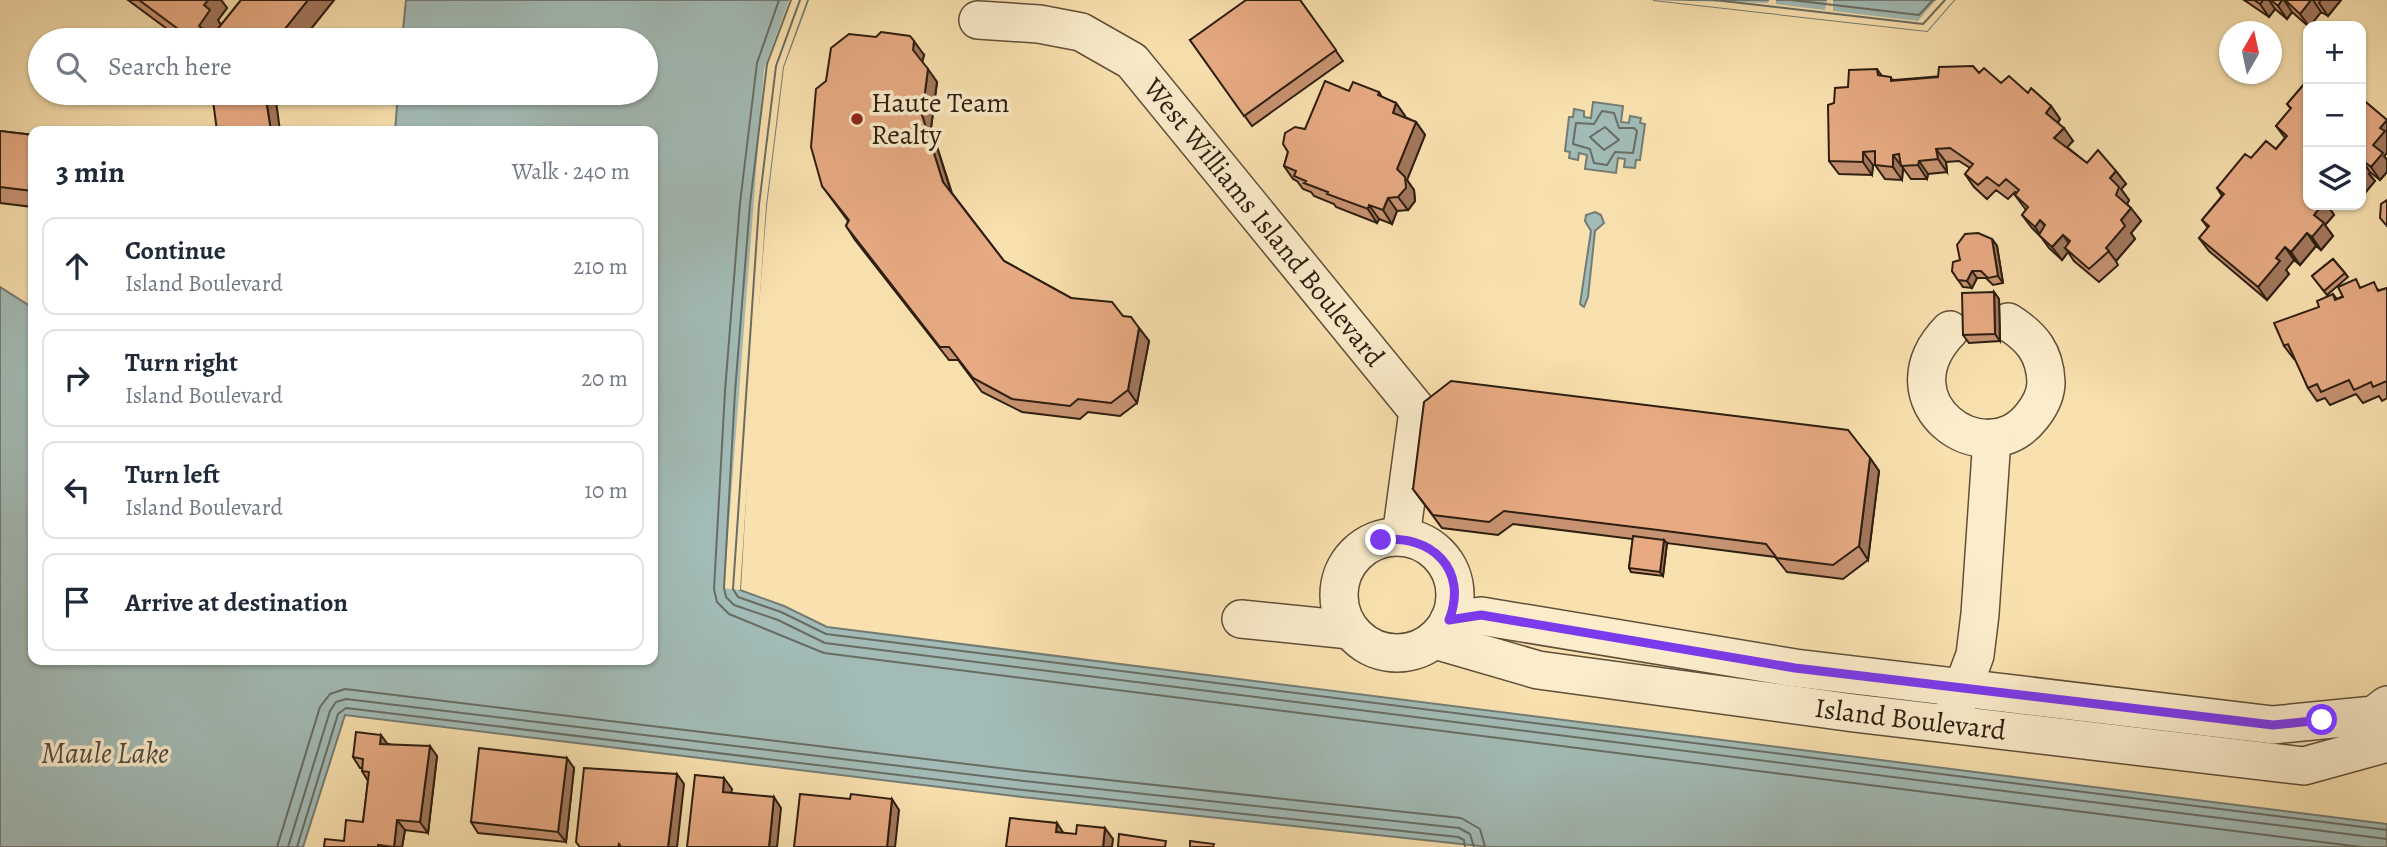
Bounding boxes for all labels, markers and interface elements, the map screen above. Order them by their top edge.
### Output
north arrow [2219,21,2282,84]
map controls [2303,21,2366,210]
button: + [2303,21,2366,84]
search box [28,28,658,105]
icon: search [52,48,90,86]
text: Search here [108,49,232,84]
street label: West Williams Island Boulevard [1134,69,1394,376]
place label: Haute Team Realty [871,84,1010,154]
button: − [2303,84,2366,147]
marker: Haute Team Realty [849,111,865,127]
button: layers [2303,147,2366,210]
text: 3 min [56,152,125,192]
text: Walk · 240 m [512,156,630,187]
text: Continue [125,233,226,268]
icon: ahead [58,247,96,285]
text: 210 m [573,251,628,282]
text: Island Boulevard [125,268,283,299]
text: Turn right [125,345,238,380]
icon: right [58,359,96,397]
text: 20 m [581,363,628,394]
text: Island Boulevard [125,380,283,411]
text: Turn left [125,457,220,492]
icon: left [58,471,96,509]
text: 10 m [584,475,628,506]
text: Island Boulevard [125,492,283,523]
route end [1365,524,1396,555]
icon: arrive [58,583,96,621]
text: Arrive at destination [125,585,348,620]
street label: Island Boulevard [1813,689,2009,750]
route start [2306,704,2337,735]
water label: Maule Lake [41,733,169,773]

